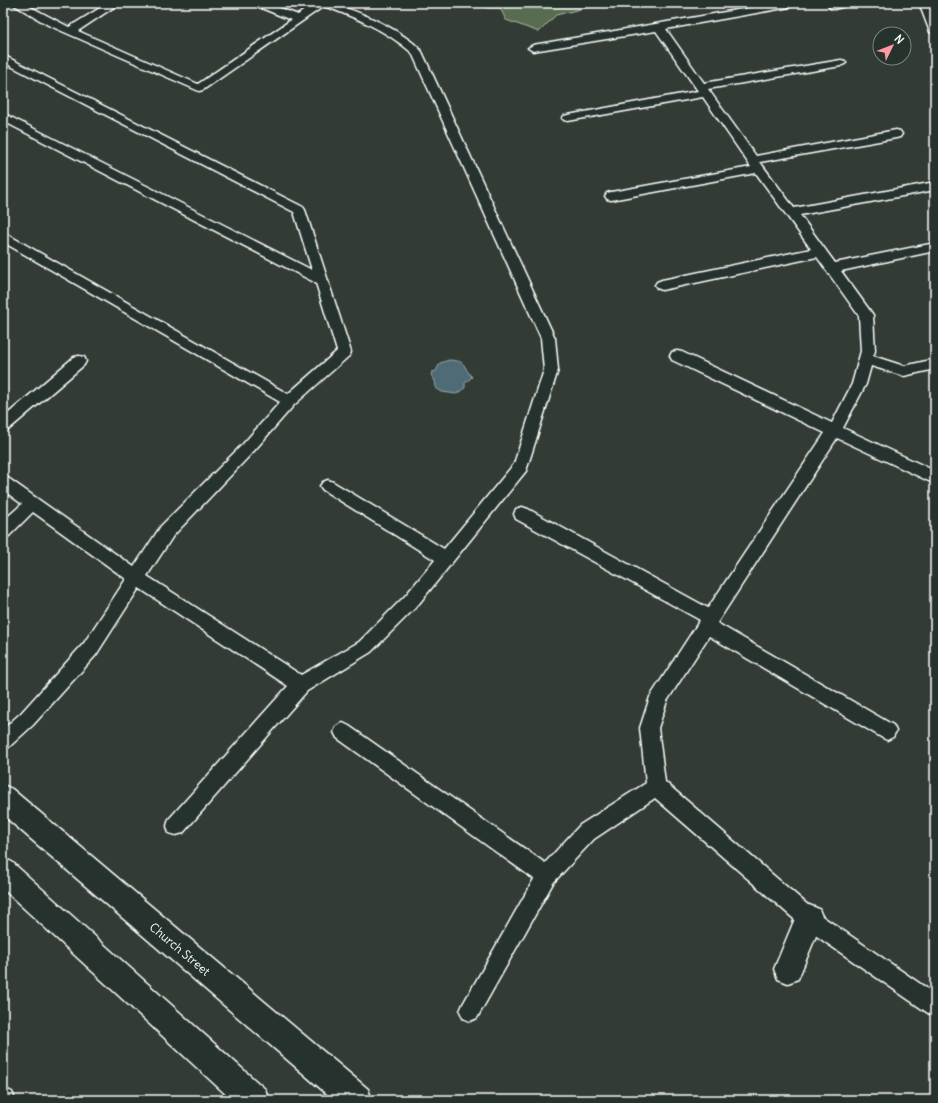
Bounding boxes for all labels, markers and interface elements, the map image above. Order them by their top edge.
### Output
north arrow [872,26,912,66]
text: N [892,32,907,47]
street label: Church Street [147,919,213,979]

